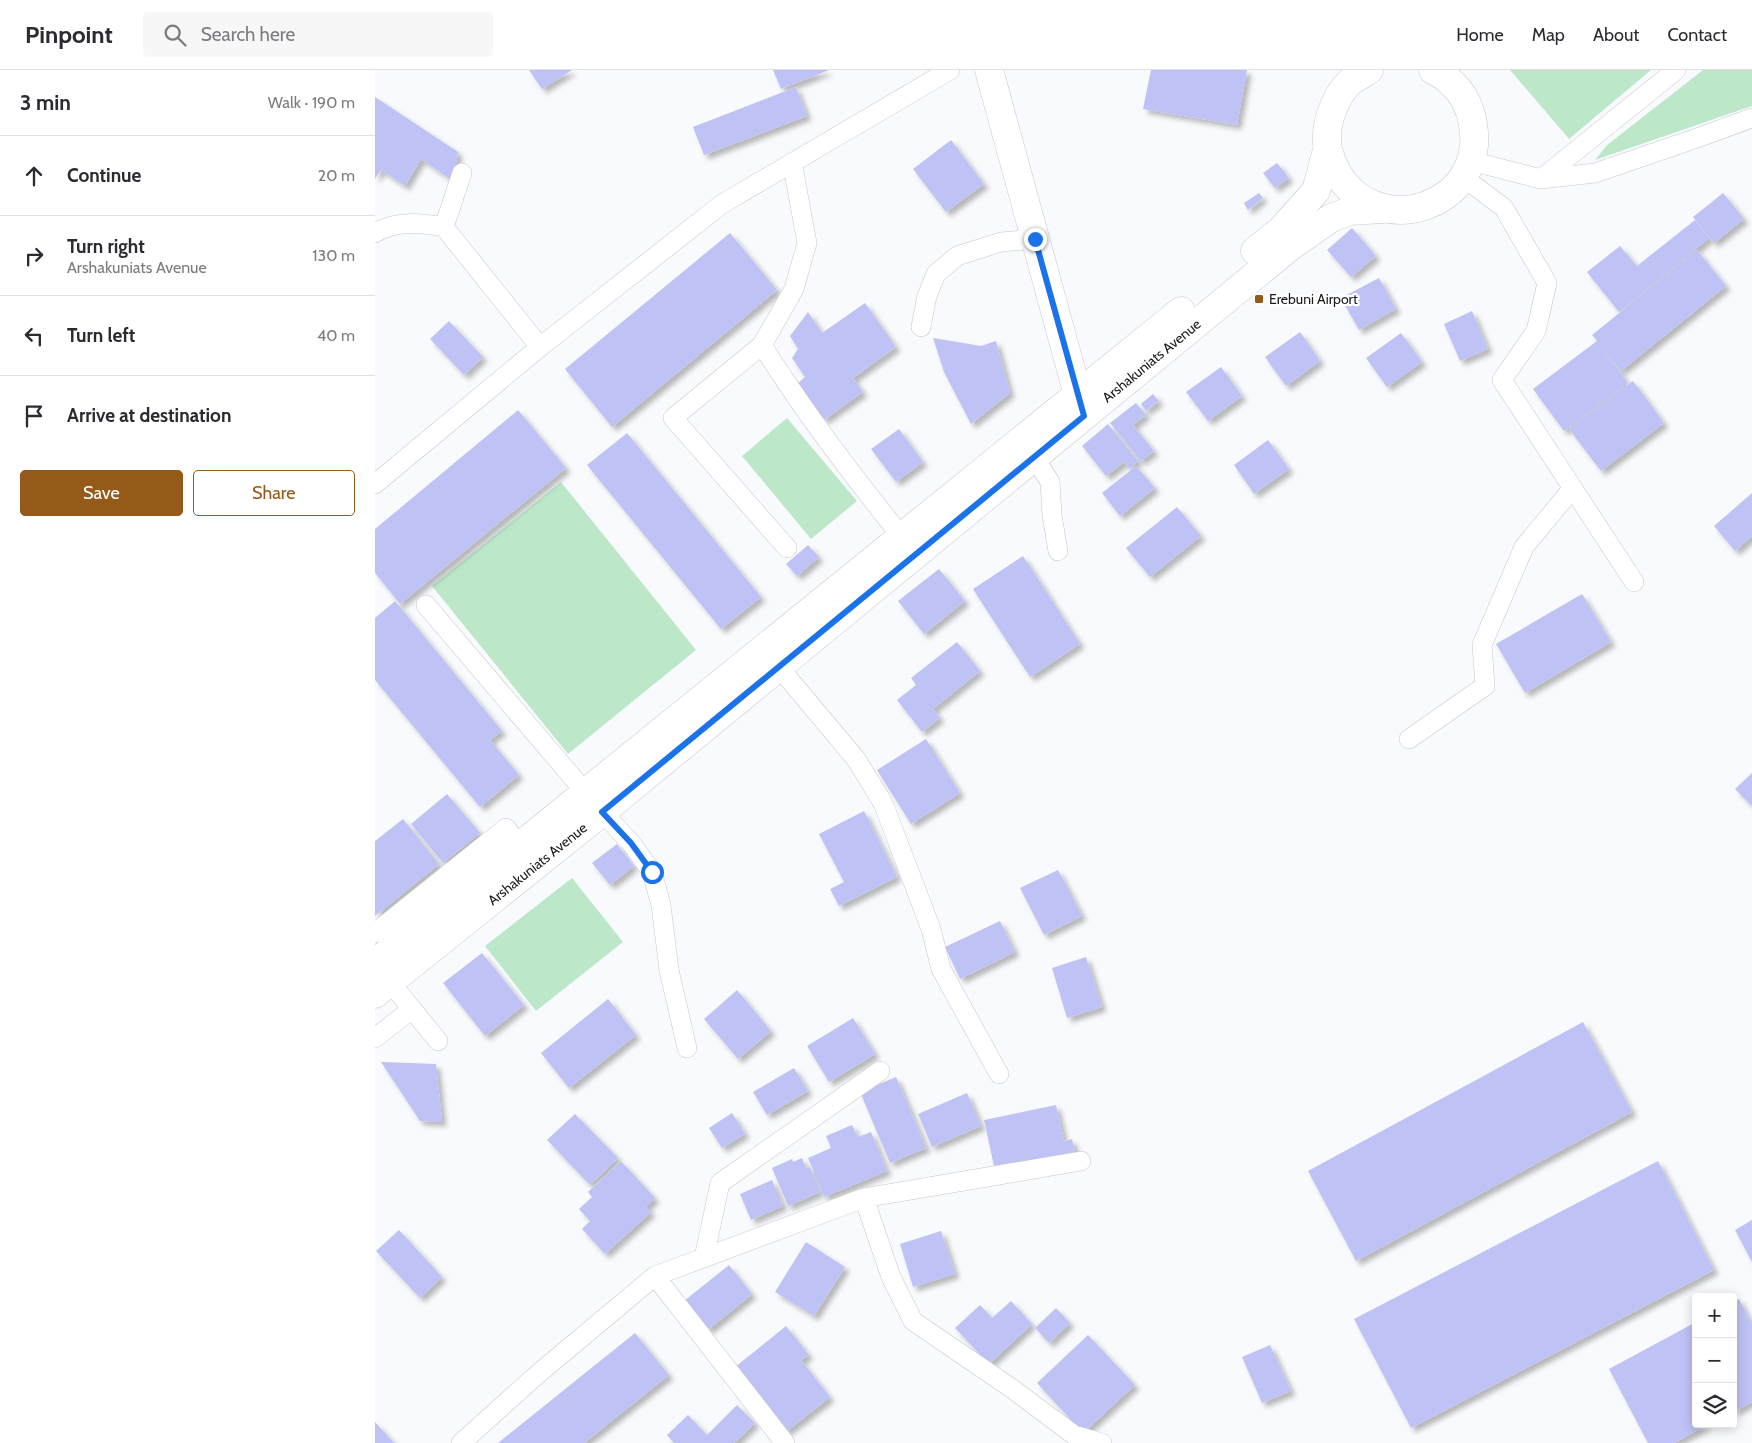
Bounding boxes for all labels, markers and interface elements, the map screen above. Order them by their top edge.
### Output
search box [143,12,493,57]
text: Pinpoint [25,20,113,49]
icon: search [161,21,189,49]
text: Search here [201,23,295,46]
text: Home [1456,24,1504,46]
text: Map [1532,24,1565,46]
text: About [1593,24,1639,46]
text: Contact [1667,24,1727,46]
text: 3 min [20,90,71,115]
text: Walk · 190 m [268,93,355,112]
icon: ahead [20,162,48,190]
text: Continue [67,164,141,187]
text: 20 m [318,166,355,185]
route end [1024,228,1047,251]
text: Turn right [67,235,145,258]
icon: right [20,242,48,270]
text: 130 m [312,246,355,265]
text: Arshakuniats Avenue [67,258,207,277]
place label: Erebuni Airport [1269,290,1358,308]
marker: Erebuni Airport [1253,293,1265,305]
street label: Arshakuniats Avenue [1098,315,1204,406]
icon: left [20,322,48,350]
text: Turn left [67,324,135,347]
text: 40 m [317,326,355,345]
icon: arrive [20,402,48,430]
text: Arrive at destination [67,404,231,427]
button: Save [20,470,183,516]
button: Share [193,470,355,516]
street label: Arshakuniats Avenue [484,819,591,909]
route start [641,861,664,884]
map controls [1692,1293,1737,1428]
button: + [1692,1293,1737,1338]
button: − [1692,1338,1737,1383]
button: layers [1692,1383,1737,1428]

